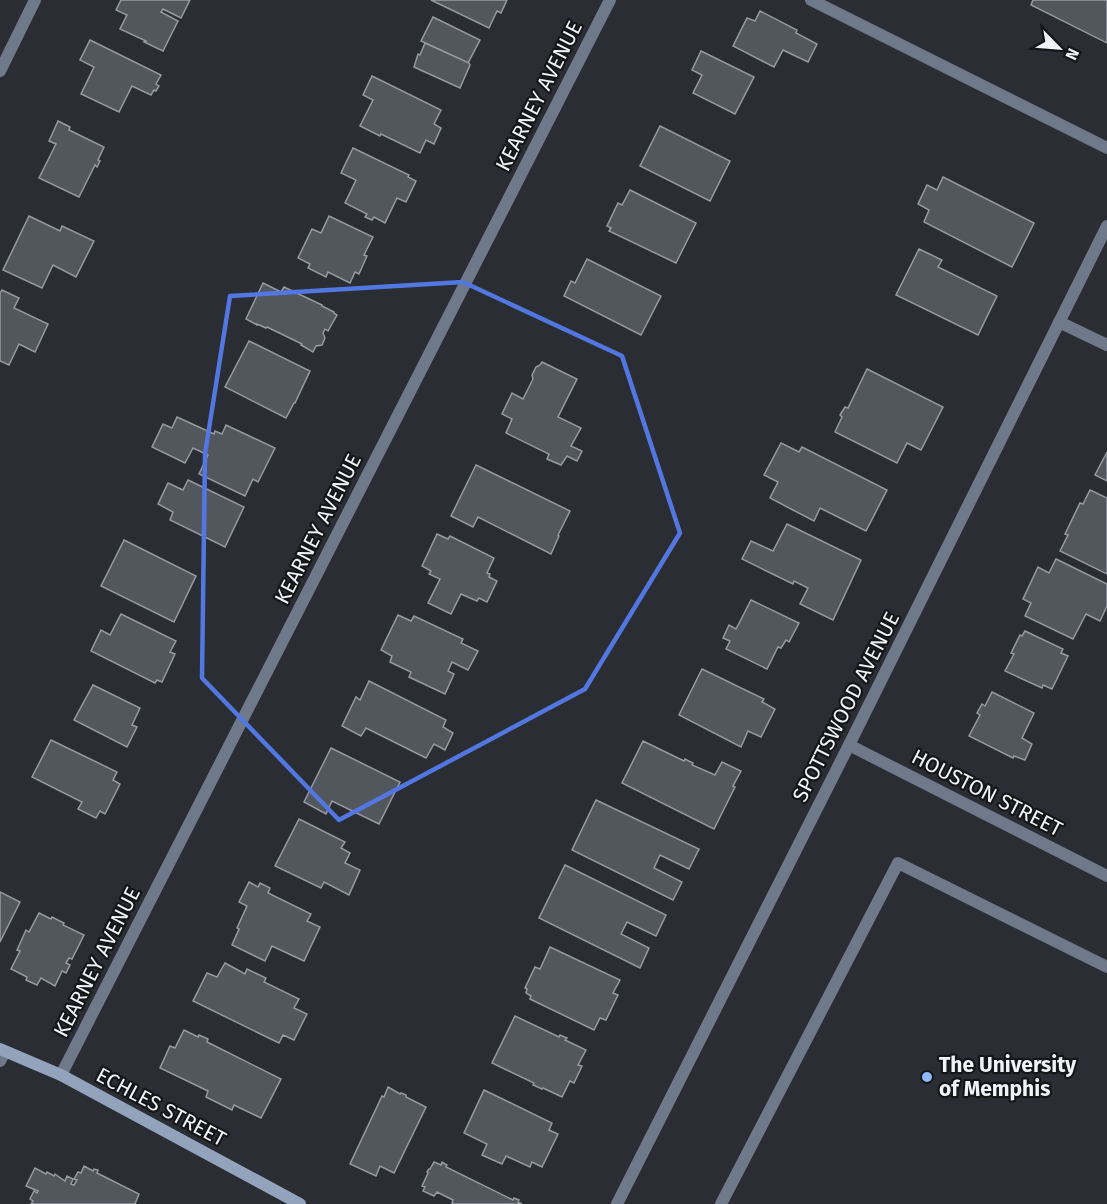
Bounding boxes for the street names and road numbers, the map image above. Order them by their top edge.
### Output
street label: KEARNEY AVENUE [490,17,588,175]
street label: KEARNEY AVENUE [269,450,367,608]
street label: SPOTTSWOOD AVENUE [787,608,905,806]
street label: HOUSTON STREET [907,744,1067,842]
street label: KEARNEY AVENUE [48,883,146,1041]
street label: ECHLES STREET [92,1062,231,1152]

